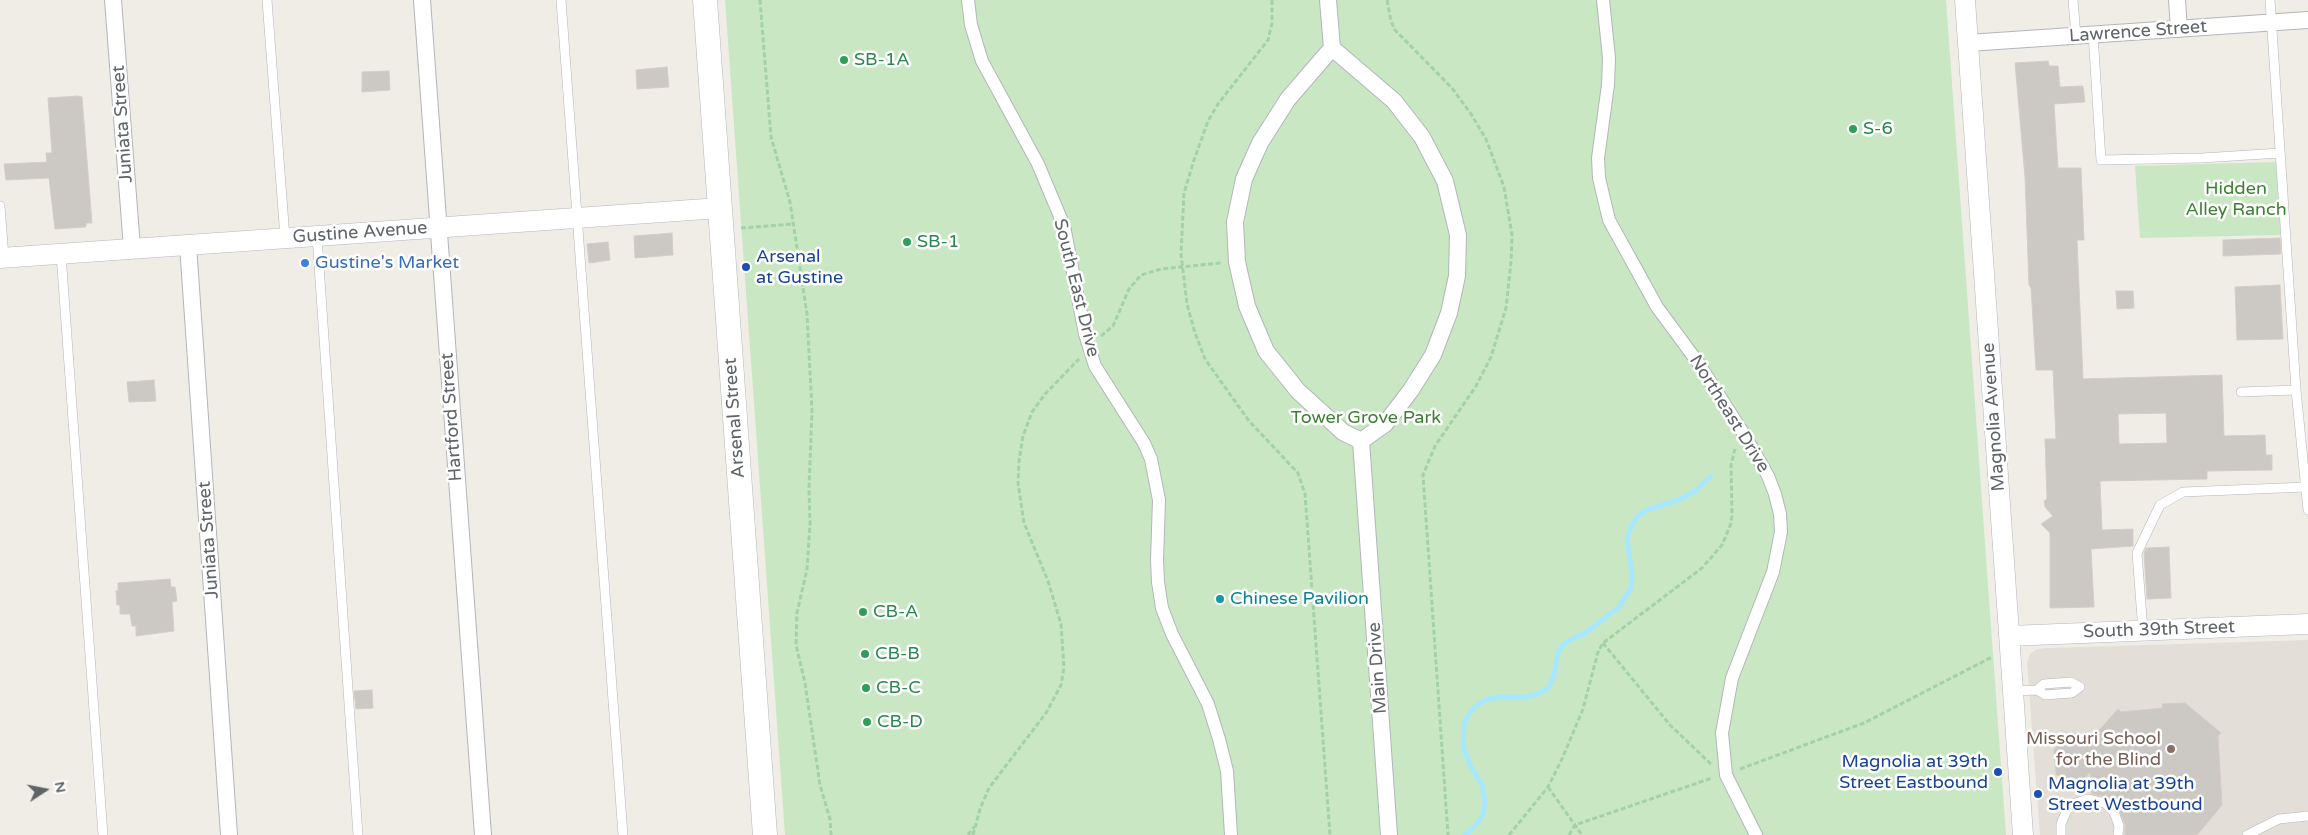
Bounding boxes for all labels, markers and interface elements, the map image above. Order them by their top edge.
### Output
street label: Lawrence Street [2068,16,2208,48]
place label: SB-1A [854,49,910,71]
marker: SB-1A [838,54,850,66]
street label: Juniata Street [108,64,138,184]
place label: S-6 [1863,118,1893,140]
marker: S-6 [1847,123,1859,135]
park label: Hidden Alley Ranch [2185,178,2287,220]
street label: South East Drive [1048,217,1104,359]
street label: Gustine Avenue [292,218,428,248]
place label: SB-1 [917,231,959,253]
marker: SB-1 [901,236,913,248]
place label: Arsenal at Gustine [756,246,843,288]
place label: Gustine's Market [315,252,459,274]
marker: Gustine's Market [299,257,311,269]
marker: Arsenal at Gustine [740,261,752,273]
street label: Magnolia Avenue [1978,342,2010,492]
street label: Northeast Drive [1684,351,1774,477]
street label: Hartford Street [437,352,467,482]
street label: Arsenal Street [720,357,750,479]
park label: Tower Grove Park [1291,407,1441,429]
street label: Juniata Street [194,480,224,600]
place label: Chinese Pavilion [1230,588,1369,610]
marker: Chinese Pavilion [1214,593,1226,605]
place label: CB-A [873,601,919,623]
marker: CB-A [857,606,869,618]
street label: South 39th Street [2083,617,2235,643]
street label: Main Drive [1364,621,1392,715]
place label: CB-B [875,643,920,665]
marker: CB-B [859,648,871,660]
place label: CB-C [876,677,921,699]
marker: CB-C [860,682,872,694]
place label: CB-D [877,711,923,733]
marker: CB-D [861,716,873,728]
place label: Missouri School for the Blind [2026,728,2161,771]
marker: Missouri School for the Blind [2165,743,2177,755]
place label: Magnolia at 39th Street Eastbound [1839,751,1988,794]
north arrow [20,765,70,815]
marker: Magnolia at 39th Street Eastbound [1992,766,2004,778]
place label: Magnolia at 39th Street Westbound [2048,773,2203,816]
text: N [51,780,70,794]
marker: Magnolia at 39th Street Westbound [2032,788,2044,800]

